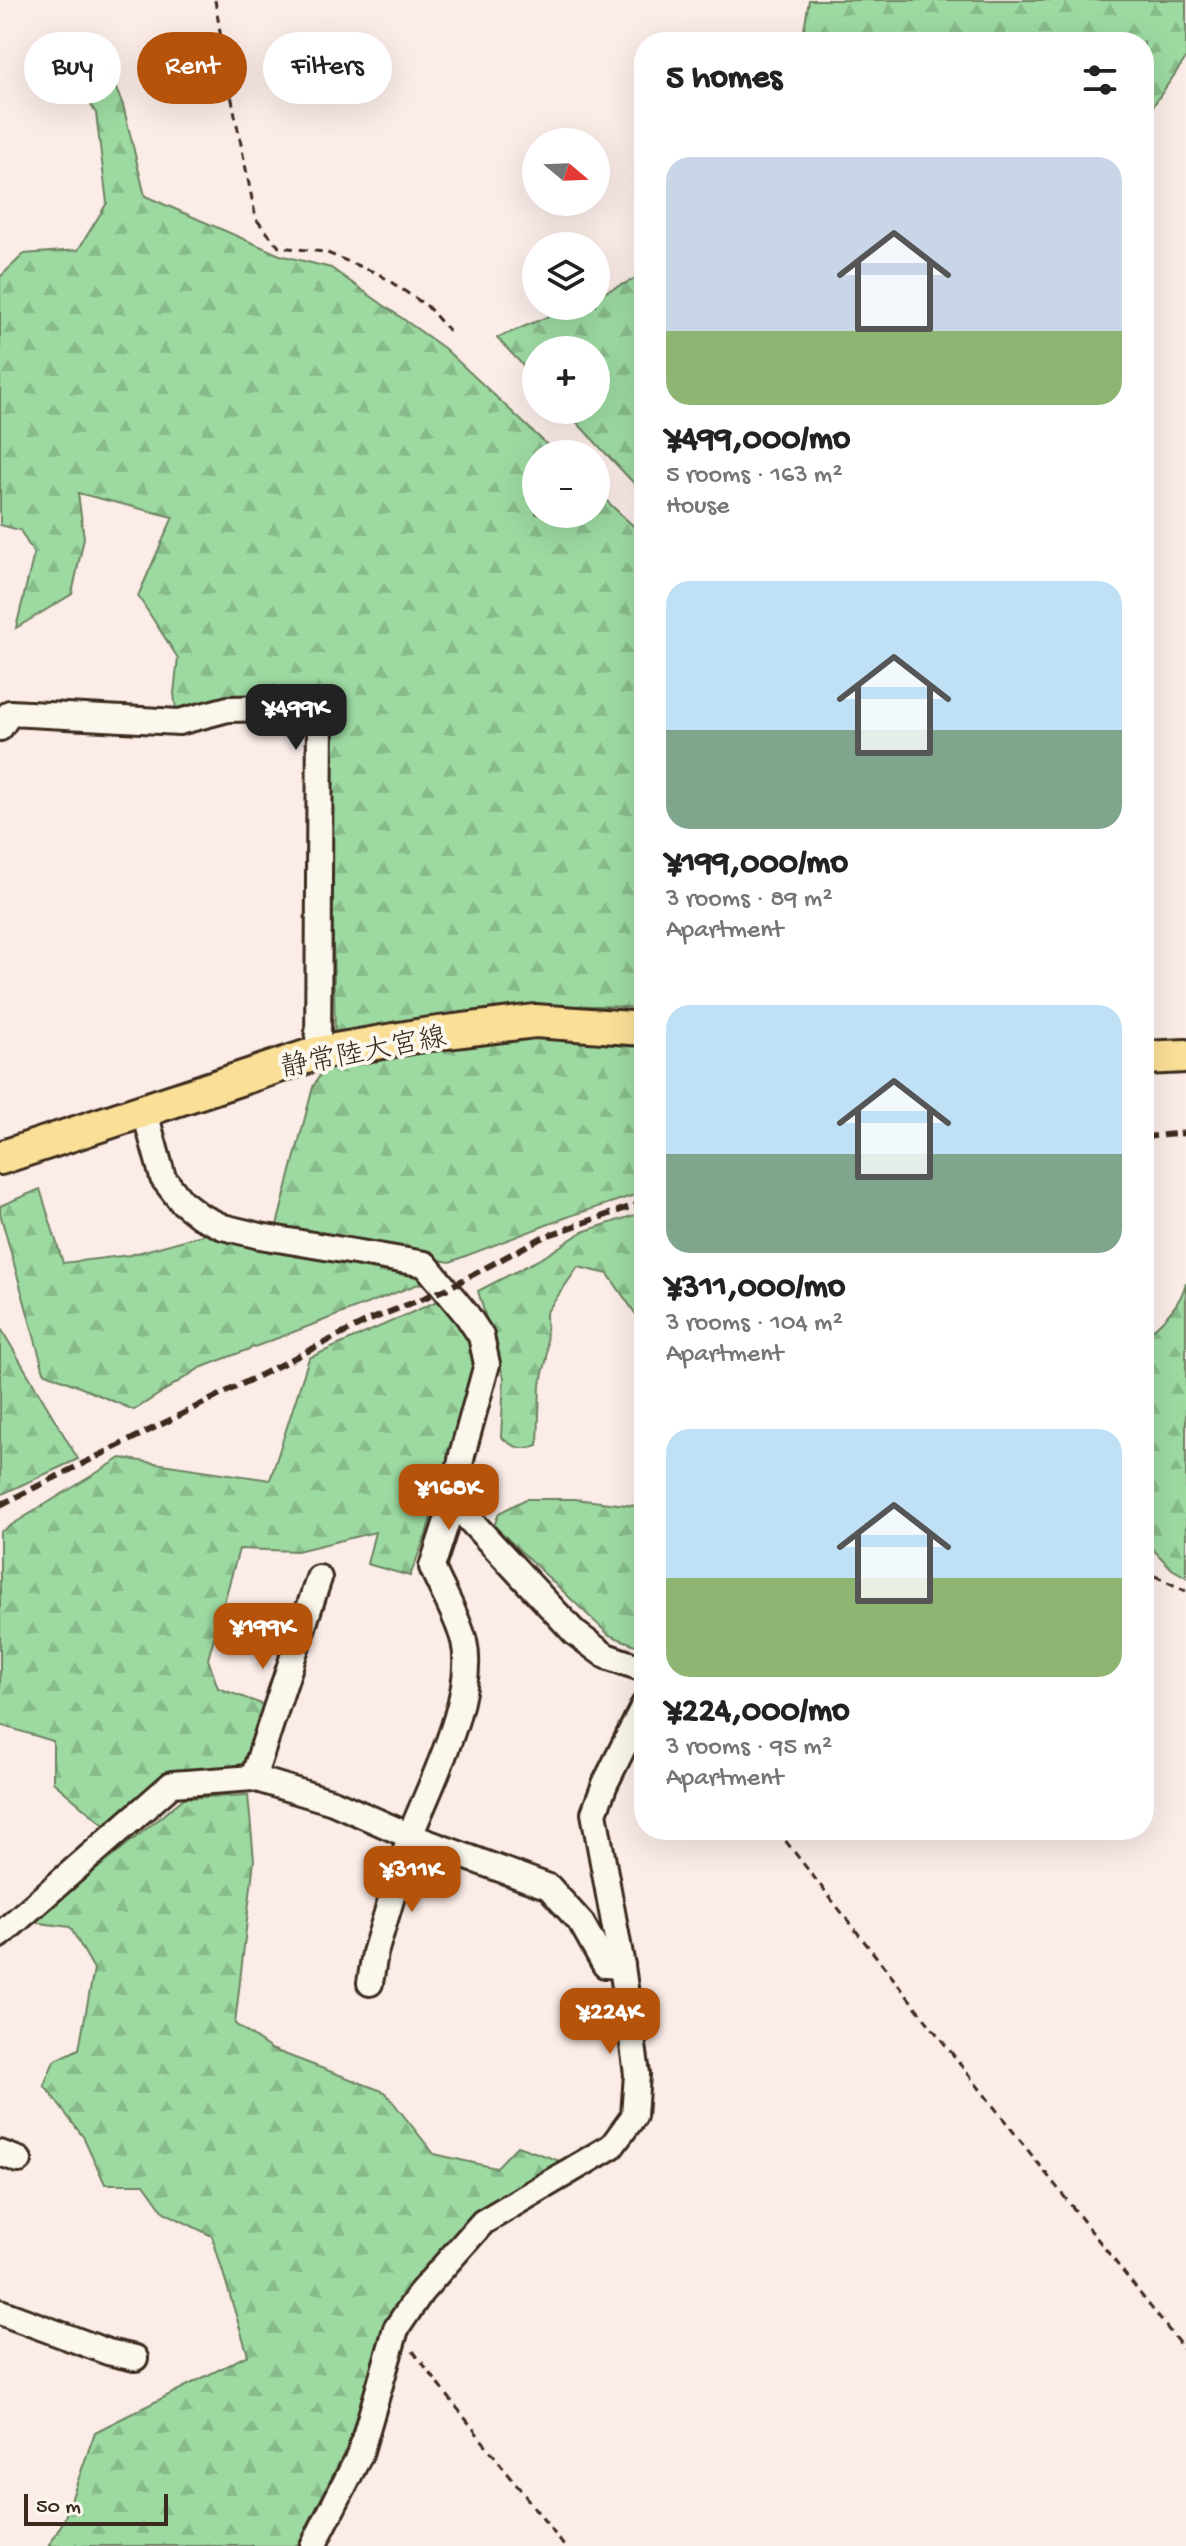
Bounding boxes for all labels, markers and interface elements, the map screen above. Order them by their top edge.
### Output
chip: Buy [24,32,121,104]
chip: Rent [137,32,247,104]
chip: Filters [263,32,392,104]
icon: filters [1078,58,1122,102]
text: 5 homes [666,60,782,100]
north arrow [522,128,610,216]
map controls [522,128,610,528]
icon: home [822,209,966,353]
button: layers [522,232,610,320]
button: + [522,336,610,424]
text: ¥499,000/mo [666,421,850,461]
button: − [522,440,610,528]
text: 5 rooms · 163 m² [666,461,843,492]
text: House [666,492,730,523]
icon: home [822,633,966,777]
pin: ¥499K [240,684,352,752]
text: ¥499K [264,694,328,725]
text: ¥199,000/mo [666,845,848,885]
text: 3 rooms · 89 m² [666,885,833,916]
text: Apartment [666,916,783,947]
street label: 静常陸大宮線 [278,1021,449,1087]
icon: home [822,1057,966,1201]
text: ¥311,000/mo [666,1269,845,1309]
text: 3 rooms · 104 m² [666,1309,843,1340]
text: Apartment [666,1340,783,1371]
pin: ¥168K [393,1464,505,1532]
text: ¥168K [417,1474,481,1505]
icon: home [822,1481,966,1625]
pin: ¥199K [207,1603,319,1671]
text: ¥199K [232,1613,294,1644]
text: ¥224,000/mo [666,1693,850,1733]
text: 3 rooms · 95 m² [666,1733,832,1764]
text: Apartment [666,1764,783,1795]
pin: ¥311K [356,1846,468,1914]
text: ¥311K [382,1856,442,1887]
pin: ¥224K [554,1988,666,2056]
text: ¥224K [578,1998,642,2029]
scale bar [24,2490,168,2526]
text: 50 m [36,2495,81,2521]

